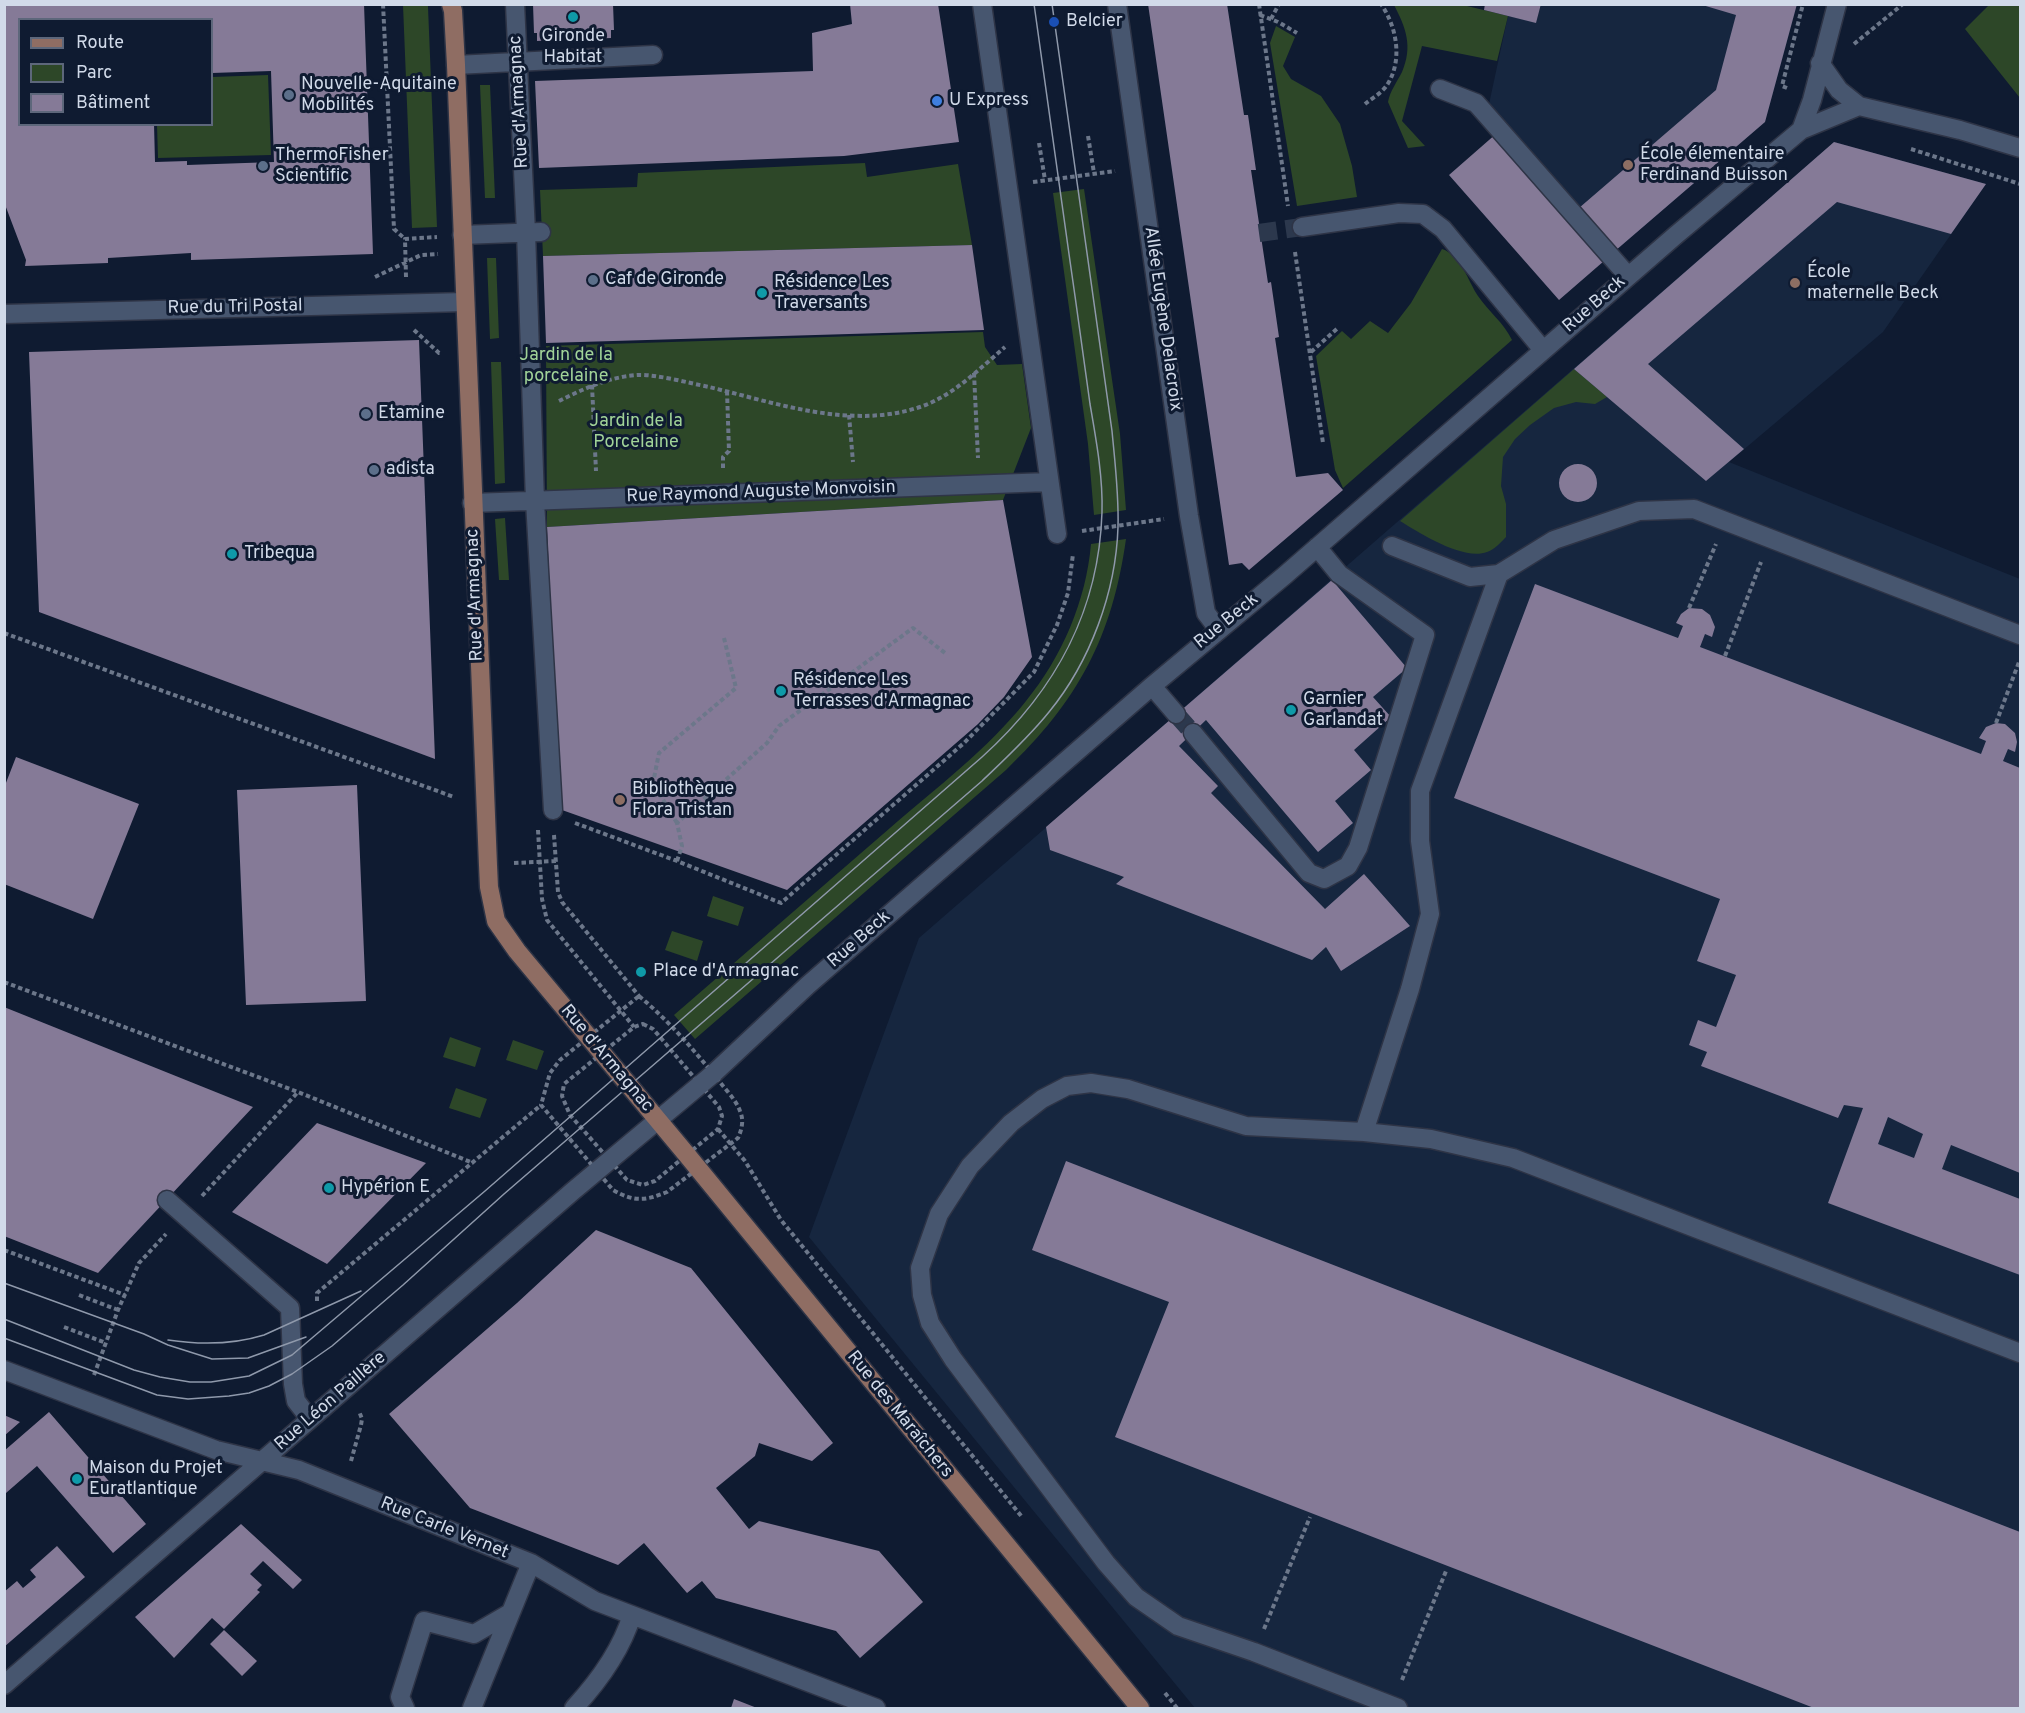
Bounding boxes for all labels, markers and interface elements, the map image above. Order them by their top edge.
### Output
marker: Gironde Habitat [566,10,580,24]
place label: Belcier [1066,11,1123,33]
marker: Belcier [1047,15,1061,29]
legend [18,18,213,126]
place label: Gironde Habitat [541,26,605,68]
text: Route [76,32,124,55]
street label: Rue d'Armagnac [506,35,534,169]
text: Parc [76,62,112,85]
place label: Nouvelle-Aquitaine Mobilités [301,74,457,116]
marker: Nouvelle-Aquitaine Mobilités [282,88,296,102]
place label: U Express [949,90,1029,112]
text: Bâtiment [76,92,150,115]
marker: U Express [930,94,944,108]
place label: École élementaire Ferdinand Buisson [1640,144,1788,186]
place label: ThermoFisher Scientific [275,145,389,188]
marker: École élementaire Ferdinand Buisson [1621,158,1635,172]
marker: ThermoFisher Scientific [256,159,270,173]
street label: Allée Eugène Delacroix [1138,225,1186,413]
place label: École maternelle Beck [1807,262,1939,304]
place label: Caf de Gironde [605,269,724,291]
place label: Résidence Les Traversants [774,272,890,314]
street label: Rue Beck [1559,272,1631,338]
marker: Caf de Gironde [586,273,600,287]
marker: École maternelle Beck [1788,276,1802,290]
marker: Résidence Les Traversants [755,286,769,300]
street label: Rue du Tri Postal [167,296,303,320]
park label: Jardin de la porcelaine [519,345,613,388]
place label: Etamine [378,403,445,425]
marker: Etamine [359,407,373,421]
park label: Jardin de la Porcelaine [589,411,683,454]
place label: adista [386,459,435,481]
marker: adista [367,463,381,477]
street label: Rue Raymond Auguste Monvoisin [626,478,896,508]
street label: Rue d'Armagnac [463,528,489,662]
place label: Tribequa [244,543,315,565]
marker: Tribequa [225,547,239,561]
street label: Rue Beck [1191,590,1263,654]
place label: Résidence Les Terrasses d'Armagnac [793,670,971,712]
marker: Résidence Les Terrasses d'Armagnac [774,684,788,698]
place label: Garnier Garlandat [1303,689,1383,732]
marker: Garnier Garlandat [1284,703,1298,717]
place label: Bibliothèque Flora Tristan [632,779,734,822]
marker: Bibliothèque Flora Tristan [613,793,627,807]
street label: Rue Beck [824,907,896,973]
place label: Place d'Armagnac [653,961,799,983]
marker: Place d'Armagnac [634,965,648,979]
street label: Rue d'Armagnac [555,1001,657,1117]
place label: Hypérion E [341,1177,430,1199]
marker: Hypérion E [322,1181,336,1195]
street label: Rue des Maraîchers [841,1347,957,1483]
street label: Rue Léon Paillère [271,1348,391,1456]
place label: Maison du Projet Euratlantique [89,1458,223,1500]
marker: Maison du Projet Euratlantique [70,1472,84,1486]
street label: Rue Carle Vernet [377,1494,511,1564]

